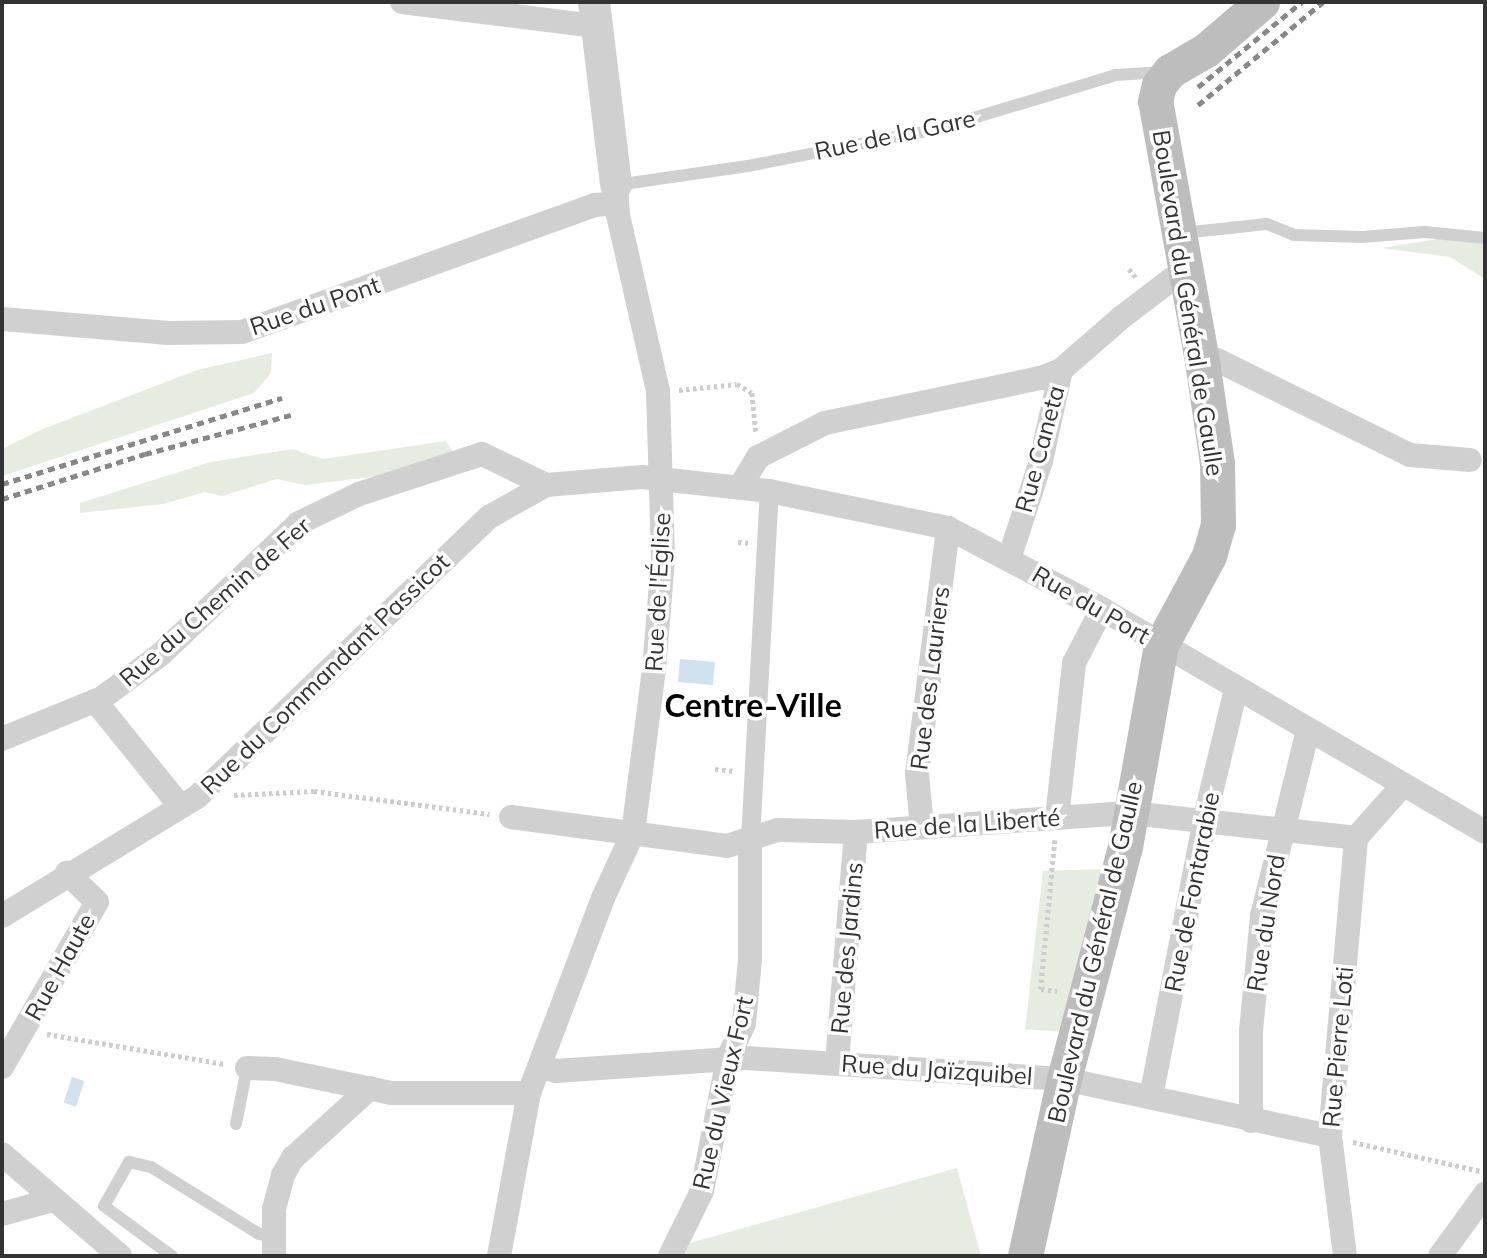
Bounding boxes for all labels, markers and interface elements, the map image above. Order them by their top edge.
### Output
street label: Rue de la Gare [812,104,978,166]
street label: Boulevard du Général de Gaulle [1146,128,1230,478]
street label: Rue du Pont [246,270,384,342]
street label: Rue Caneta [1009,382,1071,516]
street label: Rue du Chemin de Fer [114,511,316,693]
street label: Rue de l'Église [639,512,677,672]
street label: Rue du Commandant Passicot [195,548,455,800]
street label: Rue du Port [1027,560,1155,650]
street label: Rue des Lauriers [904,585,956,771]
district label: Centre-Ville [664,686,842,724]
street label: Boulevard du Général de Gaulle [1042,778,1148,1126]
street label: Rue de Fontarabie [1158,789,1226,995]
street label: Rue de la Liberté [873,803,1061,845]
street label: Rue du Nord [1241,852,1291,994]
street label: Rue des Jardins [825,861,869,1035]
street label: Rue Haute [19,909,101,1025]
street label: Rue Pierre Loti [1317,965,1359,1129]
street label: Rue du Vieux Fort [687,994,759,1192]
street label: Rue du Jaïzquibel [840,1049,1034,1091]

